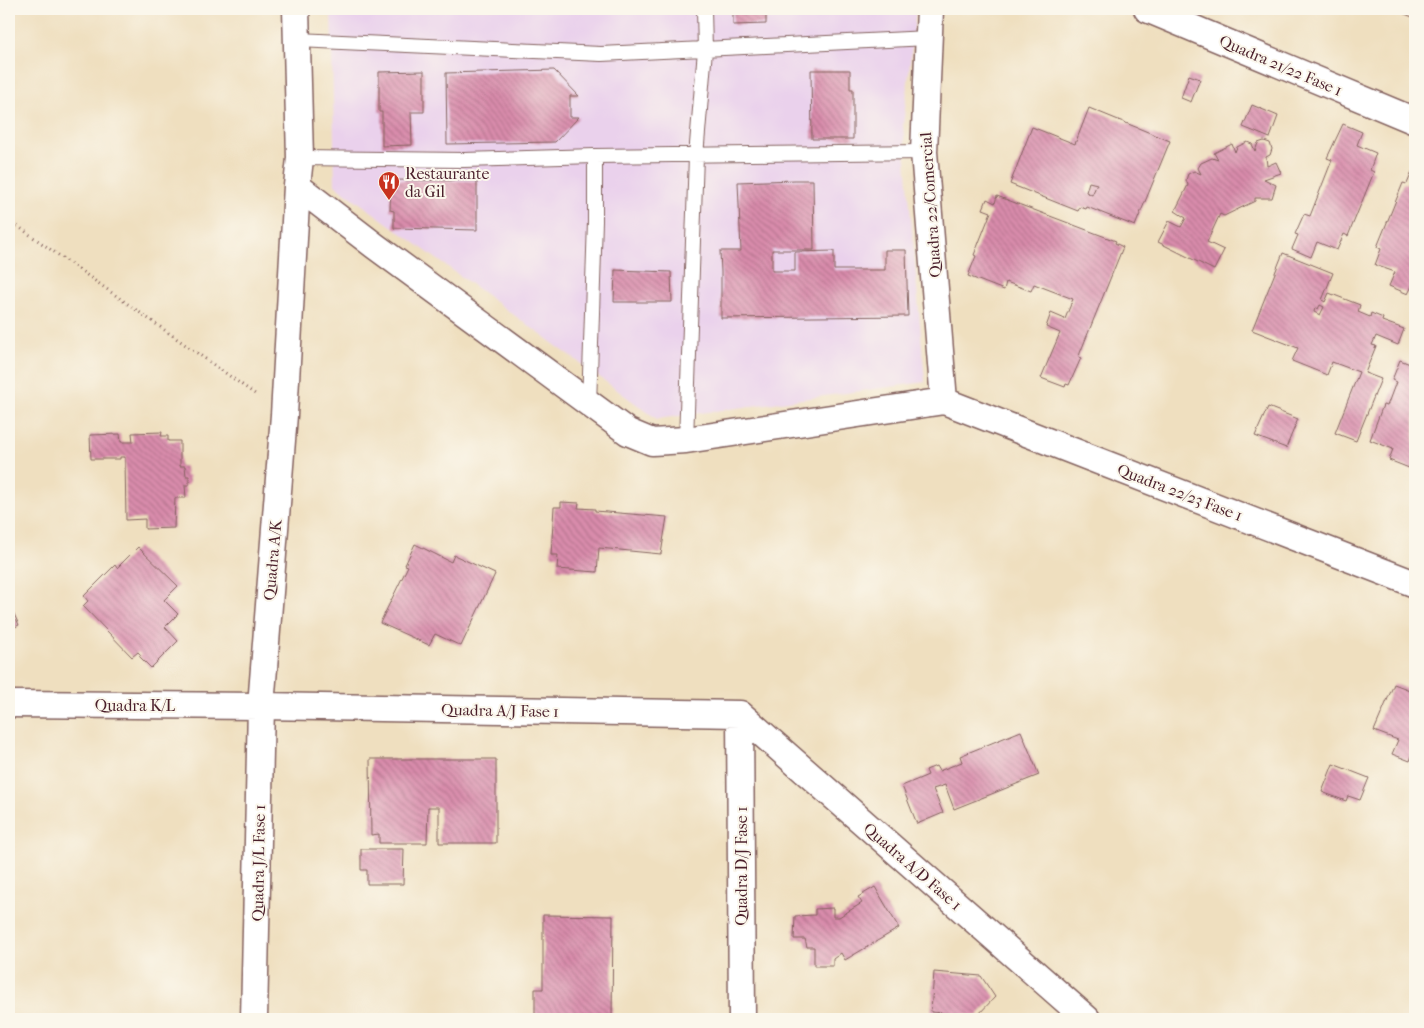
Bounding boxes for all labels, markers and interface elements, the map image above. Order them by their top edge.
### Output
street label: Quadra 21/22 Fase 1 [1216,31,1345,100]
street label: Quadra 22/Comercial [916,131,945,278]
place label: Restaurante da Gil [405,164,489,201]
restaurant icon: Restaurante da Gil [377,170,401,201]
street label: Quadra 22/23 Fase 1 [1115,460,1245,525]
street label: Quadra A/K [260,517,286,601]
street label: Quadra K/L [95,696,176,715]
street label: Quadra A/J Fase 1 [441,700,559,721]
street label: Quadra J/L Fase 1 [248,804,269,922]
street label: Quadra D/J Fase 1 [732,806,751,926]
street label: Quadra A/D Fase 1 [860,819,966,914]

